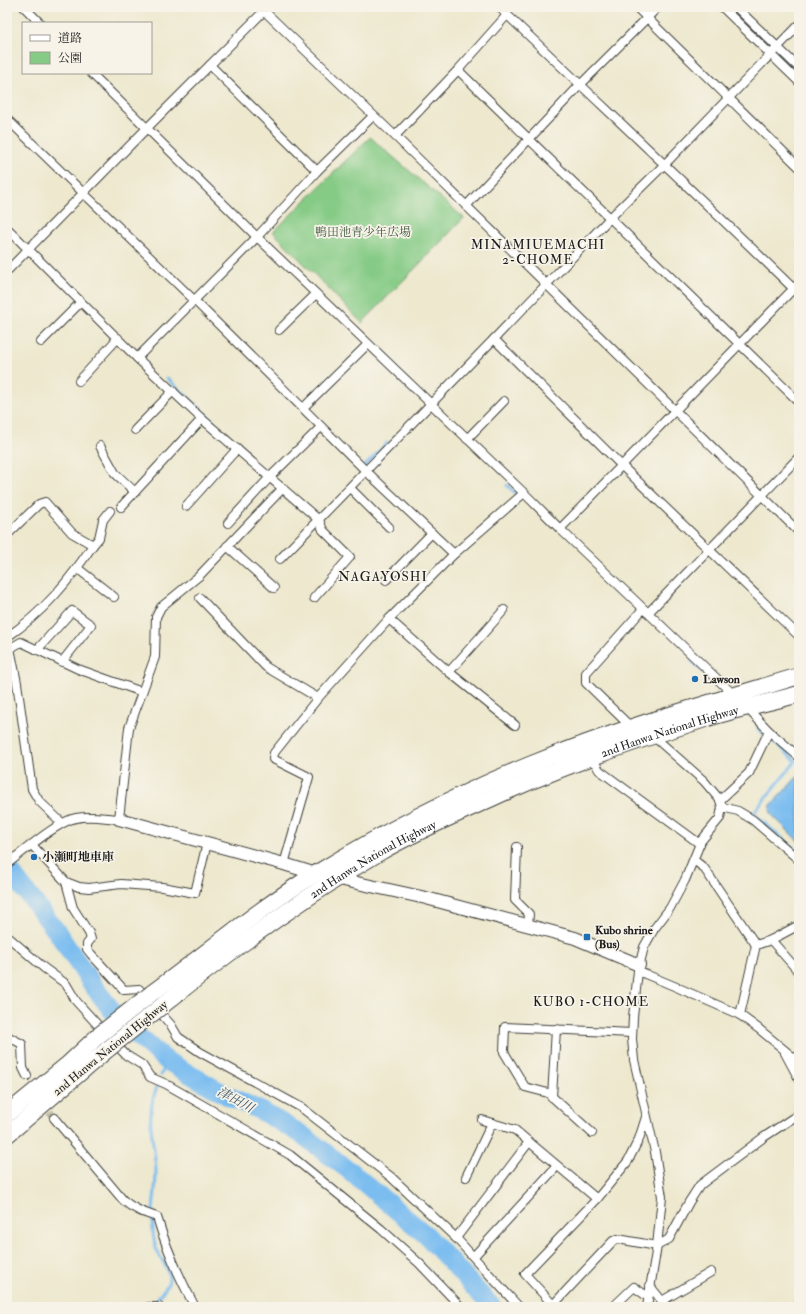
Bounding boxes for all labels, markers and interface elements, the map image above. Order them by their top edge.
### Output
legend [22,22,152,74]
text: 道路 [58,31,82,46]
text: 公園 [58,51,82,66]
park label: 鴨田池青少年広場 [315,225,411,240]
district label: MINAMIUEMACHI 2-CHOME [471,237,605,268]
district label: NAGAYOSHI [338,569,428,585]
place label: Lawson [703,672,741,687]
marker: Lawson [690,674,700,684]
street label: 2nd Hanwa National Highway [599,703,741,761]
street label: 2nd Hanwa National Highway [307,817,439,902]
place label: 小瀬町地車庫 [42,850,114,865]
marker: 小瀬町地車庫 [29,852,39,862]
place label: Kubo shrine (Bus) [595,923,654,952]
marker: Kubo shrine (Bus) [582,932,592,942]
district label: KUBO 1-CHOME [533,994,649,1010]
street label: 2nd Hanwa National Highway [50,997,171,1099]
water label: 津田川 [215,1083,258,1117]

